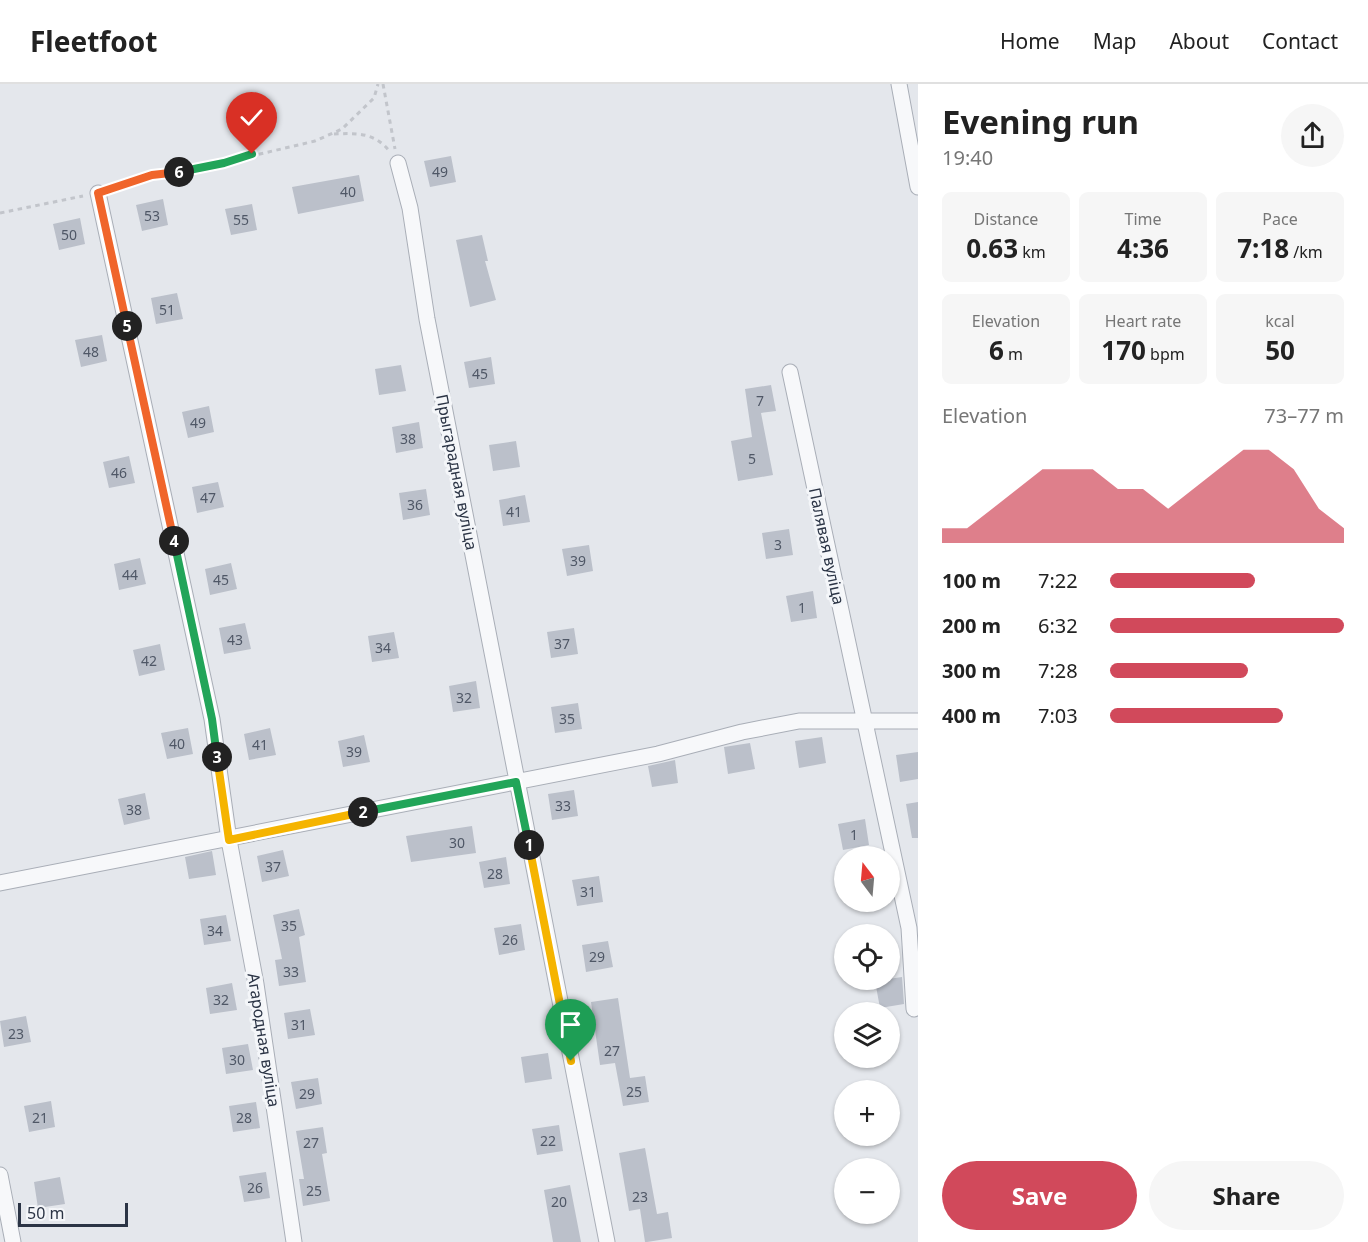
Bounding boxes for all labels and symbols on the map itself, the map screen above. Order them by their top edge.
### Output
pin [226,92,277,154]
pin: 6 [164,157,194,187]
house number: 49 [432,162,448,181]
house number: 40 [340,182,356,201]
house number: 53 [144,206,160,225]
house number: 55 [233,210,249,229]
house number: 50 [61,225,77,244]
house number: 51 [159,300,175,319]
pin: 5 [112,311,142,341]
house number: 48 [83,342,99,361]
house number: 45 [472,364,488,383]
house number: 7 [756,391,764,410]
street label: Прыгарадная вуліца [431,392,483,552]
house number: 49 [190,413,206,432]
house number: 38 [400,429,416,448]
house number: 5 [748,449,756,468]
house number: 46 [111,463,127,482]
street label: Палявая вуліца [804,486,850,606]
house number: 47 [200,488,216,507]
house number: 36 [407,495,423,514]
house number: 41 [506,502,522,521]
pin: 4 [159,526,189,556]
house number: 3 [774,535,782,554]
house number: 39 [570,551,586,570]
house number: 44 [122,565,138,584]
house number: 45 [213,570,229,589]
house number: 1 [798,598,806,617]
house number: 43 [227,630,243,649]
house number: 37 [554,634,570,653]
house number: 34 [375,638,391,657]
house number: 42 [141,651,157,670]
house number: 32 [456,688,472,707]
house number: 35 [559,709,575,728]
house number: 40 [169,734,185,753]
house number: 41 [252,735,268,754]
pin: 3 [202,742,232,772]
house number: 39 [346,742,362,761]
house number: 33 [555,796,571,815]
pin: 2 [348,797,378,827]
house number: 38 [126,800,142,819]
house number: 1 [850,825,858,844]
pin: 1 [514,830,544,860]
house number: 30 [449,833,465,852]
north arrow [834,846,900,912]
house number: 37 [265,857,281,876]
house number: 28 [487,864,503,883]
house number: 31 [580,882,596,901]
house number: 35 [281,916,297,935]
house number: 34 [207,921,223,940]
house number: 26 [502,930,518,949]
house number: 29 [589,947,605,966]
house number: 33 [283,962,299,981]
street label: Агародная вуліца [243,971,285,1109]
house number: 32 [213,990,229,1009]
pin [545,999,596,1061]
house number: 31 [291,1015,307,1034]
house number: 23 [8,1024,24,1043]
house number: 27 [604,1041,620,1060]
house number: 30 [229,1050,245,1069]
house number: 25 [626,1082,642,1101]
house number: 29 [299,1084,315,1103]
house number: 21 [32,1108,48,1127]
house number: 28 [236,1108,252,1127]
house number: 22 [540,1131,556,1150]
house number: 27 [303,1133,319,1152]
house number: 26 [247,1178,263,1197]
house number: 25 [306,1181,322,1200]
house number: 23 [632,1187,648,1206]
house number: 20 [551,1192,567,1211]
scale bar [18,1200,128,1228]

